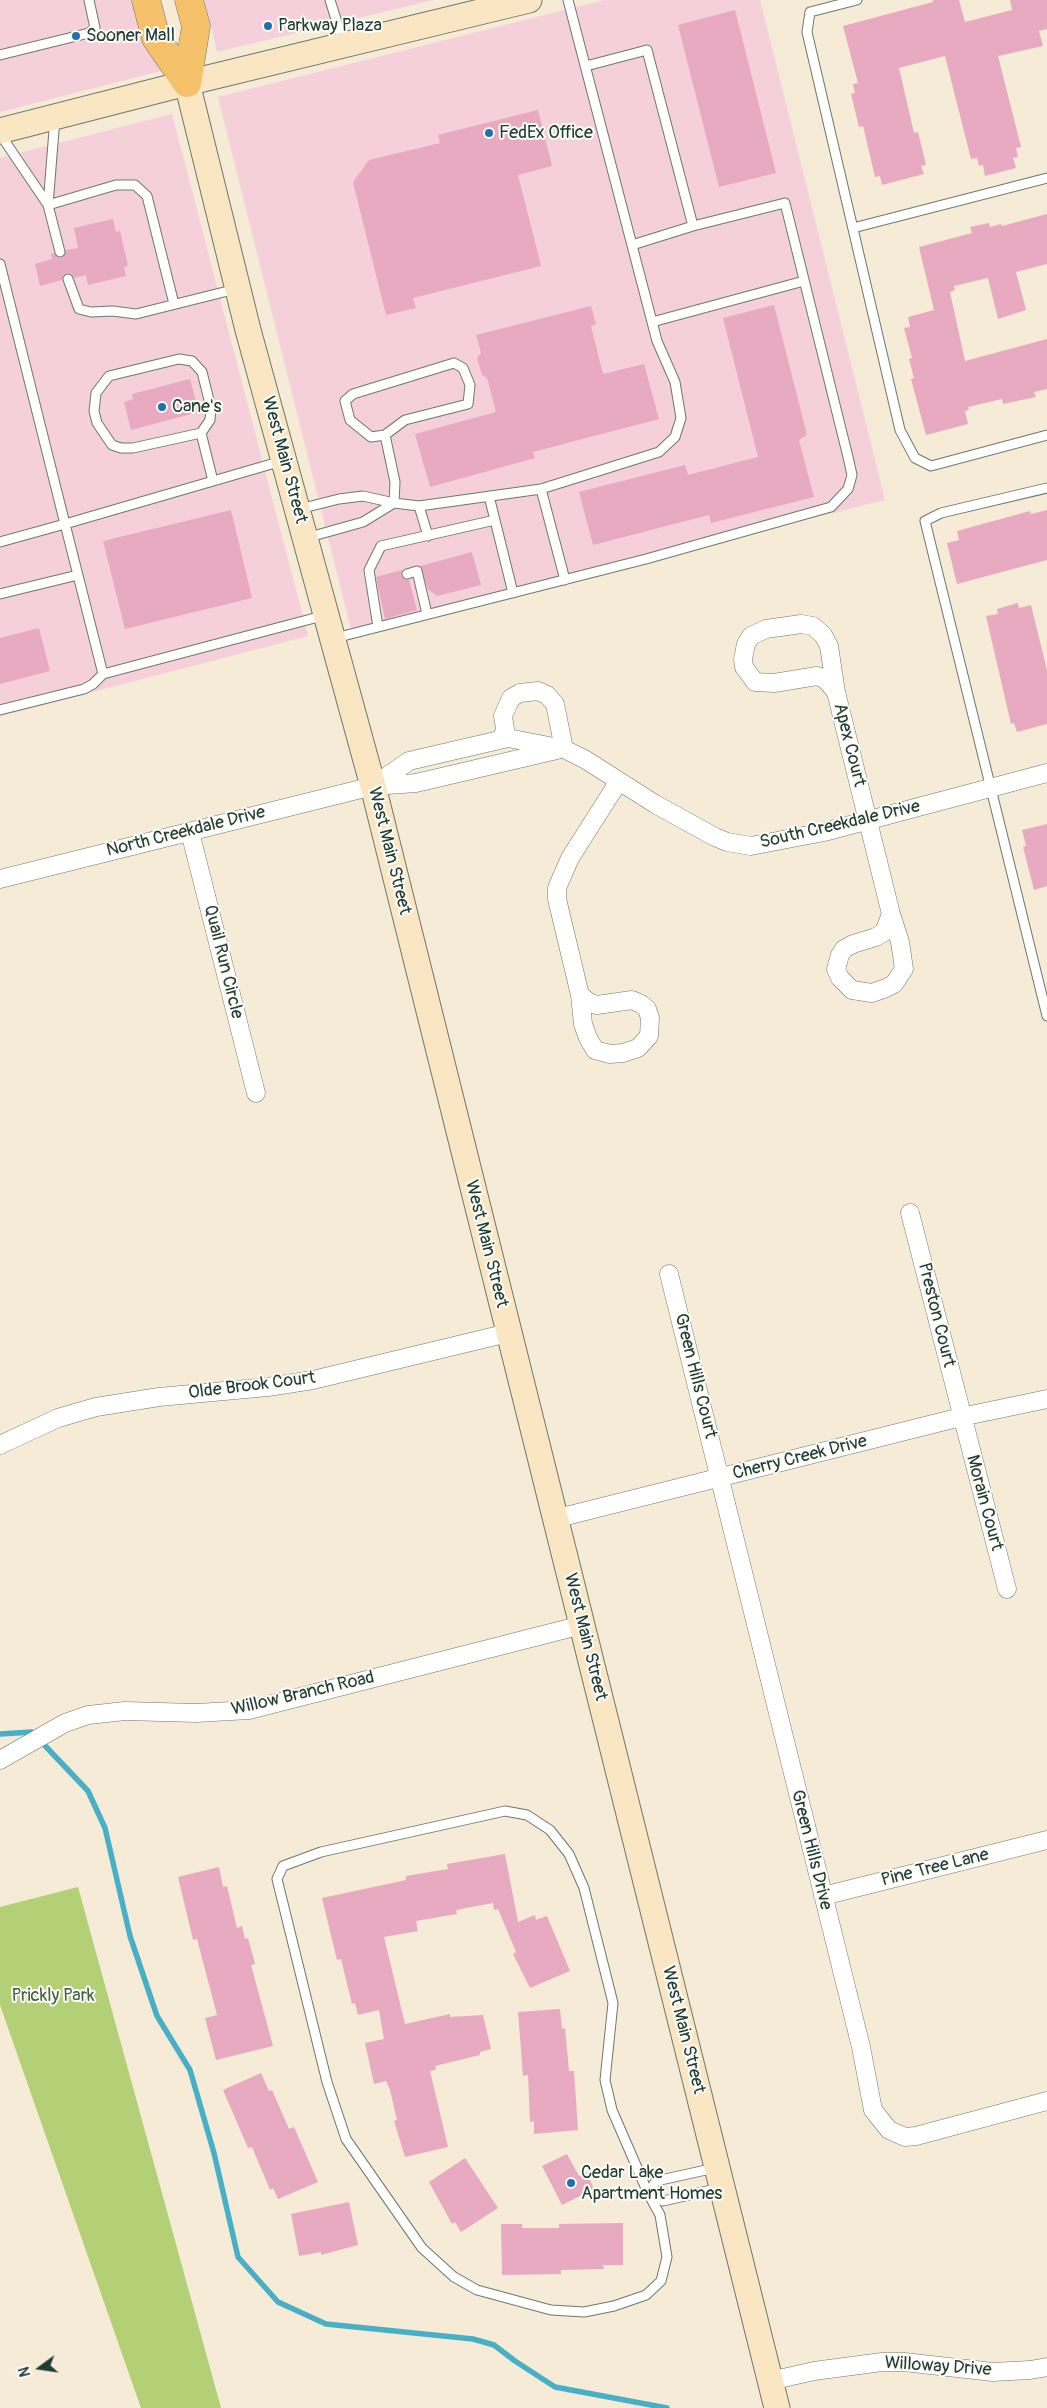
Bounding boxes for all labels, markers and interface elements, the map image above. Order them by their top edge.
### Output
place label: Parkway Plaza [278,15,382,37]
marker: Parkway Plaza [262,20,274,32]
place label: Sooner Mall [86,25,175,47]
marker: Sooner Mall [70,30,82,42]
place label: FedEx Office [499,122,593,144]
marker: FedEx Office [483,127,495,139]
street label: West Main Street [257,394,311,526]
place label: Cane's [172,396,222,418]
marker: Cane's [156,401,168,413]
street label: Apex Court [828,701,870,789]
street label: West Main Street [363,785,415,917]
street label: South Creekdale Drive [758,796,922,854]
street label: North Creekdale Drive [104,802,268,862]
street label: Quail Run Circle [198,903,248,1021]
street label: West Main Street [460,1178,512,1310]
street label: Preston Court [913,1261,959,1369]
street label: Green Hills Court [669,1311,721,1441]
street label: Olde Brook Court [187,1367,317,1405]
street label: Cherry Creek Drive [731,1431,869,1485]
street label: Morain Court [961,1453,1007,1553]
street label: West Main Street [559,1571,611,1703]
street label: Willow Branch Road [229,1667,377,1721]
street label: Green Hills Drive [786,1788,836,1912]
street label: Pine Tree Lane [879,1844,991,1892]
street label: West Main Street [657,1964,709,2096]
park label: Prickly Park [11,1985,95,2007]
place label: Cedar Lake Apartment Homes [581,2162,722,2204]
marker: Cedar Lake Apartment Homes [565,2177,577,2189]
north arrow [15,2343,65,2393]
street label: Willoway Drive [884,2352,992,2382]
text: N [16,2365,34,2378]

